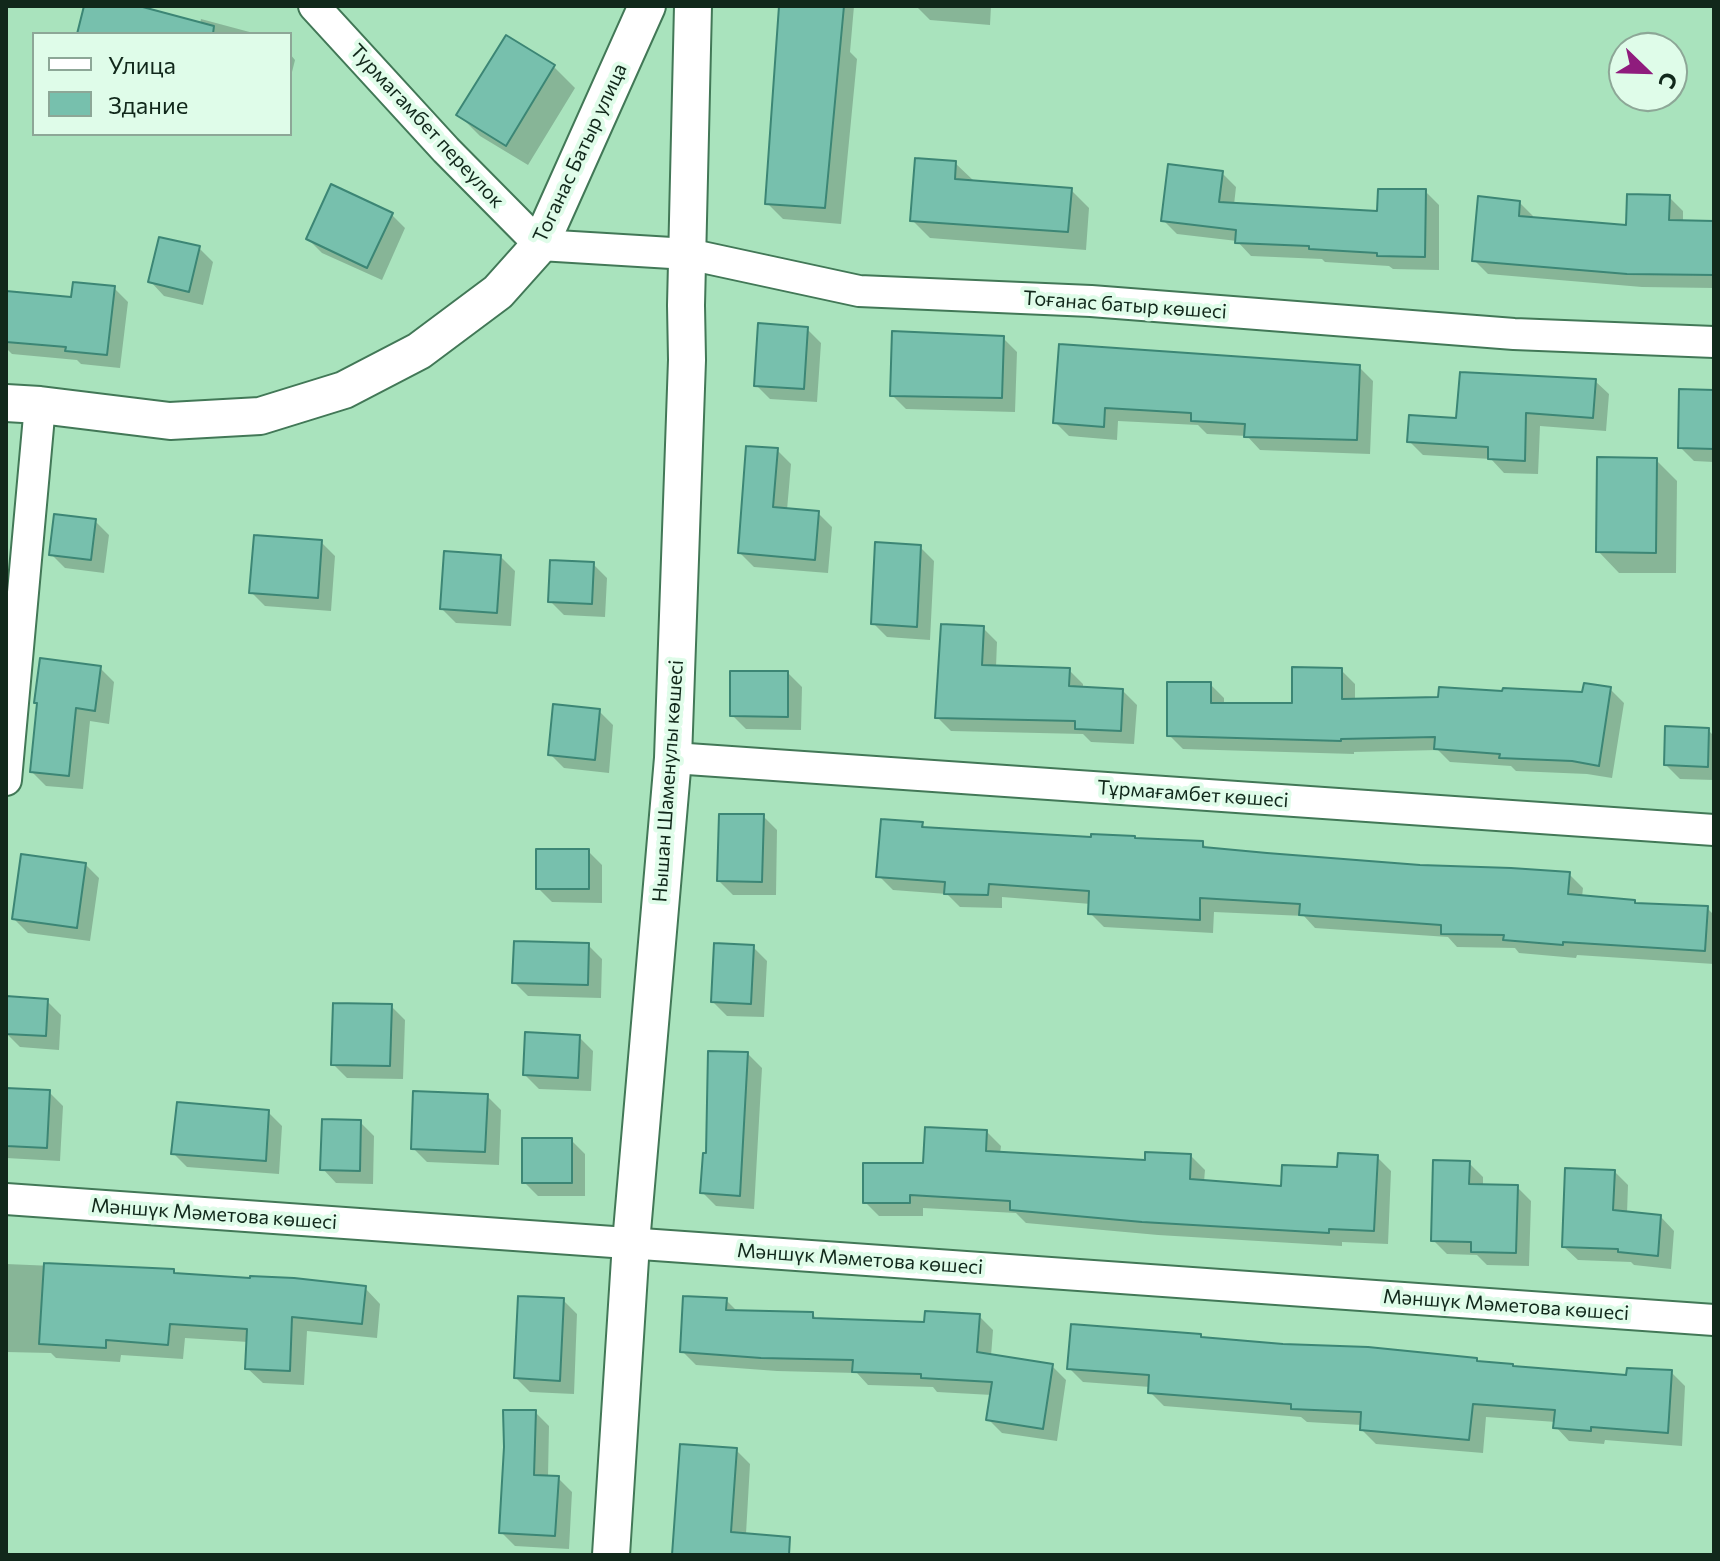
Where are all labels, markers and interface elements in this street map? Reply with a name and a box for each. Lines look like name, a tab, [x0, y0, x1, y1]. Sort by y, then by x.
legend	[32, 32, 292, 136]
north arrow	[1608, 32, 1688, 112]
street label: Турмагамбет переулок	[345, 39, 509, 213]
text: Улица	[108, 50, 176, 79]
street label: Тоганас Батыр улица	[528, 60, 632, 246]
text: С	[1653, 69, 1684, 93]
text: Здание	[108, 90, 188, 119]
street label: Тоғанас батыр көшесі	[1022, 286, 1228, 324]
street label: Нышан Шаменулы көшесі	[648, 659, 688, 903]
street label: Тұрмағамбет көшесі	[1096, 775, 1290, 813]
street label: Мәншүк Мәметова көшесі	[90, 1193, 338, 1235]
street label: Мәншүк Мәметова көшесі	[736, 1238, 984, 1280]
street label: Мәншүк Мәметова көшесі	[1382, 1284, 1630, 1326]

